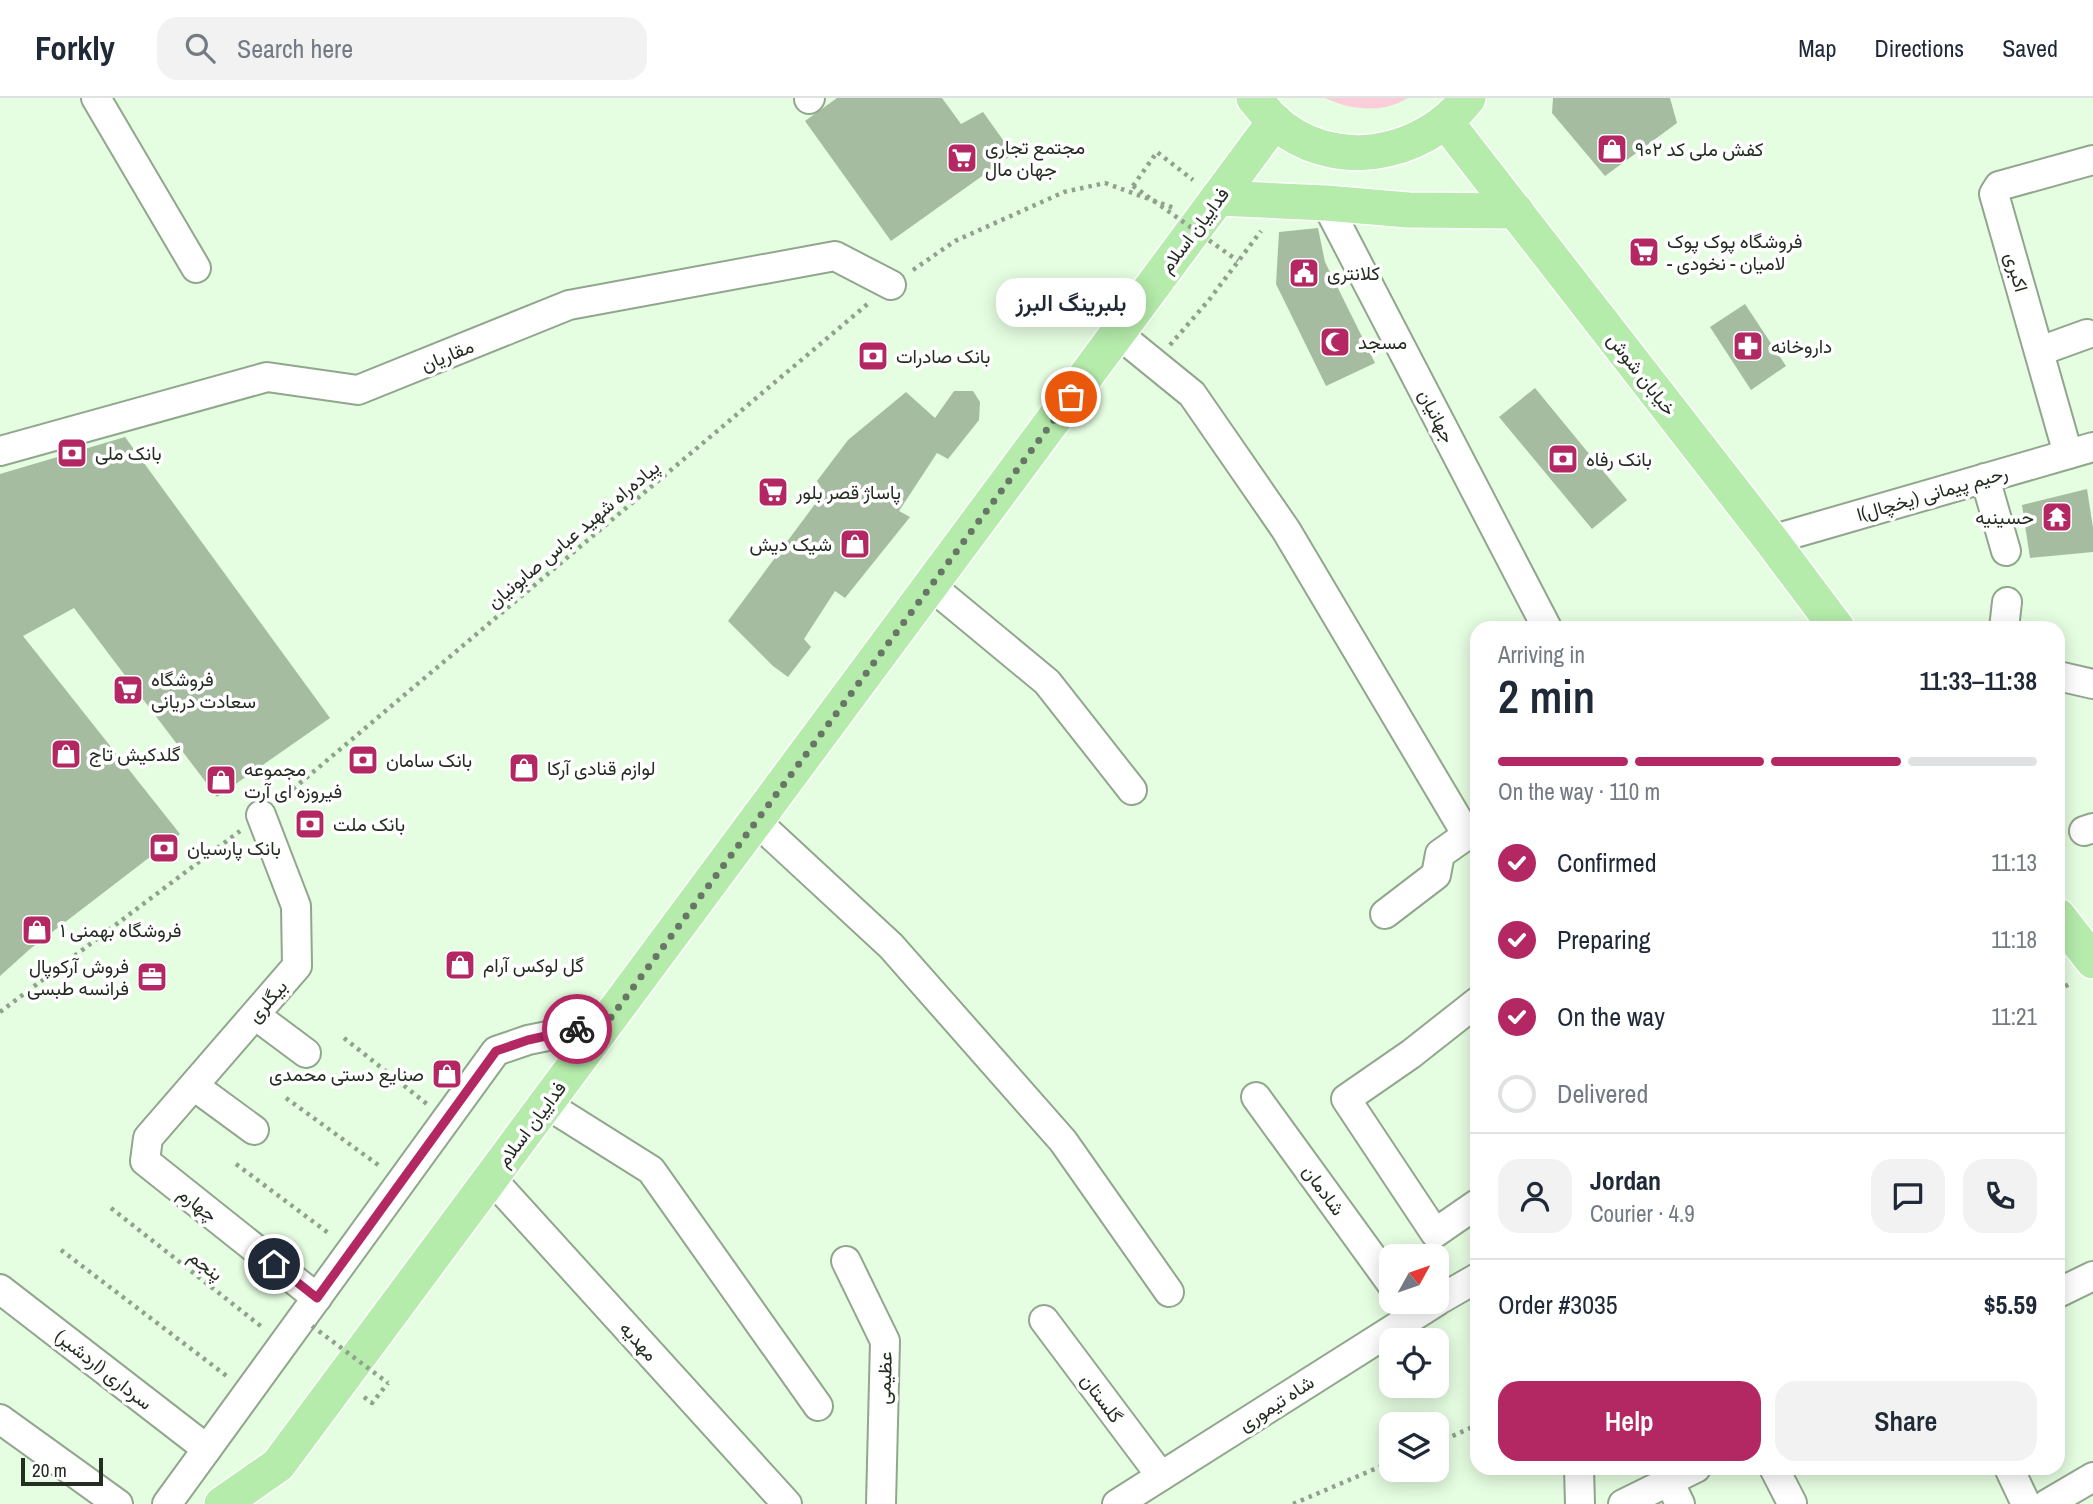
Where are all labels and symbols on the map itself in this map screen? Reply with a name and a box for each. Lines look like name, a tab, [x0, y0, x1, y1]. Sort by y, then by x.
shop icon: کفش ملی کد ۹۰۲	[1595, 132, 1629, 166]
place label: مجتمع تجاری جهان مال	[985, 134, 1085, 182]
place label: کفش ملی کد ۹۰۲	[1635, 136, 1764, 162]
supermarket icon: مجتمع تجاری جهان مال	[945, 141, 979, 175]
street label: فداییان اسلام	[1153, 182, 1235, 278]
place label: فروشگاه پوک پوک - لاميان - نخودی	[1667, 228, 1802, 276]
supermarket icon: فروشگاه پوک پوک - لاميان - نخودی	[1627, 235, 1661, 269]
street label: اکبری	[1999, 249, 2035, 295]
public building icon: کلانتری	[1287, 256, 1321, 290]
place label: کلانتری	[1327, 260, 1380, 286]
callout: بلبرینگ البرز	[996, 278, 1146, 327]
mosque icon: مسجد	[1318, 325, 1352, 359]
street label: خیابان شوش	[1602, 327, 1682, 421]
place label: مسجد	[1358, 329, 1407, 355]
pharmacy icon: داروخانه	[1731, 329, 1765, 363]
street label: مقاریان	[417, 333, 477, 377]
place label: داروخانه	[1771, 333, 1832, 359]
bank icon: بانک صادرات	[856, 339, 890, 373]
place label: بانک صادرات	[896, 343, 990, 369]
pin	[1041, 367, 1101, 427]
street label: جهانیان	[1412, 385, 1462, 447]
bank icon: بانک ملی	[55, 436, 89, 470]
place label: بانک ملی	[95, 440, 162, 466]
bank icon: بانک رفاه	[1546, 442, 1580, 476]
place label: بانک رفاه	[1586, 446, 1652, 472]
street label: پیاده‌راه شهید عباس صابونیان	[481, 454, 666, 615]
street label: رحیم پیمانی (یخچال)ا	[1853, 459, 2011, 528]
supermarket icon: پاساژ قصر بلور	[756, 475, 790, 509]
place label: پاساژ قصر بلور	[795, 479, 901, 506]
temple icon: حسینیه	[2040, 500, 2074, 534]
place label: حسینیه	[1975, 504, 2034, 530]
shop icon: شیک دیش	[838, 527, 872, 561]
place label: شیک دیش	[749, 531, 832, 557]
place label: فروشگاه سعادت دریانی	[151, 666, 256, 714]
supermarket icon: فروشگاه سعادت دریانی	[111, 673, 145, 707]
shop icon: گلدکیش تاج	[49, 737, 83, 771]
place label: گلدکیش تاج	[89, 741, 181, 767]
bank icon: بانک سامان	[346, 743, 380, 777]
place label: بانک سامان	[386, 747, 472, 773]
shop icon: لوازم قنادی آرکا	[507, 751, 541, 785]
place label: لوازم قنادی آرکا	[547, 755, 655, 781]
place label: مجموعه فیروزه ای آرت	[244, 756, 342, 804]
shop icon: مجموعه فیروزه ای آرت	[204, 763, 238, 797]
bank icon: بانک ملت	[293, 807, 327, 841]
place label: بانک ملت	[333, 811, 405, 837]
bank icon: بانک پارسیان	[147, 831, 181, 865]
place label: بانک پارسیان	[187, 835, 281, 862]
shop icon: فروشگاه بهمنی ۱	[20, 913, 54, 947]
place label: فروشگاه بهمنی ۱	[60, 917, 182, 943]
shop icon: گل لوکس آرام	[443, 948, 477, 982]
place label: گل لوکس آرام	[483, 952, 584, 978]
place label: فروش آرکوپال فرانسه طبسی	[27, 953, 129, 1001]
office icon: فروش آرکوپال فرانسه طبسی	[135, 960, 169, 994]
street label: بیگلری	[241, 974, 293, 1028]
courier	[542, 994, 612, 1064]
shop icon: صنایع دستی محمدی	[430, 1057, 464, 1091]
place label: صنایع دستی محمدی	[269, 1061, 424, 1088]
street label: فداییان اسلام	[490, 1076, 572, 1172]
street label: شادمان	[1297, 1159, 1351, 1221]
street label: چهارم	[172, 1180, 223, 1228]
pin	[244, 1234, 304, 1294]
street label: پنجم	[183, 1243, 229, 1288]
north arrow	[1379, 1244, 1449, 1314]
street label: مهدیه	[614, 1315, 664, 1367]
street label: سرداری (اردشیر)	[50, 1323, 158, 1415]
street label: عظیمی	[870, 1351, 898, 1405]
street label: گلستان	[1075, 1368, 1129, 1428]
street label: شاه تیموری	[1233, 1369, 1319, 1437]
scale bar	[21, 1455, 103, 1487]

